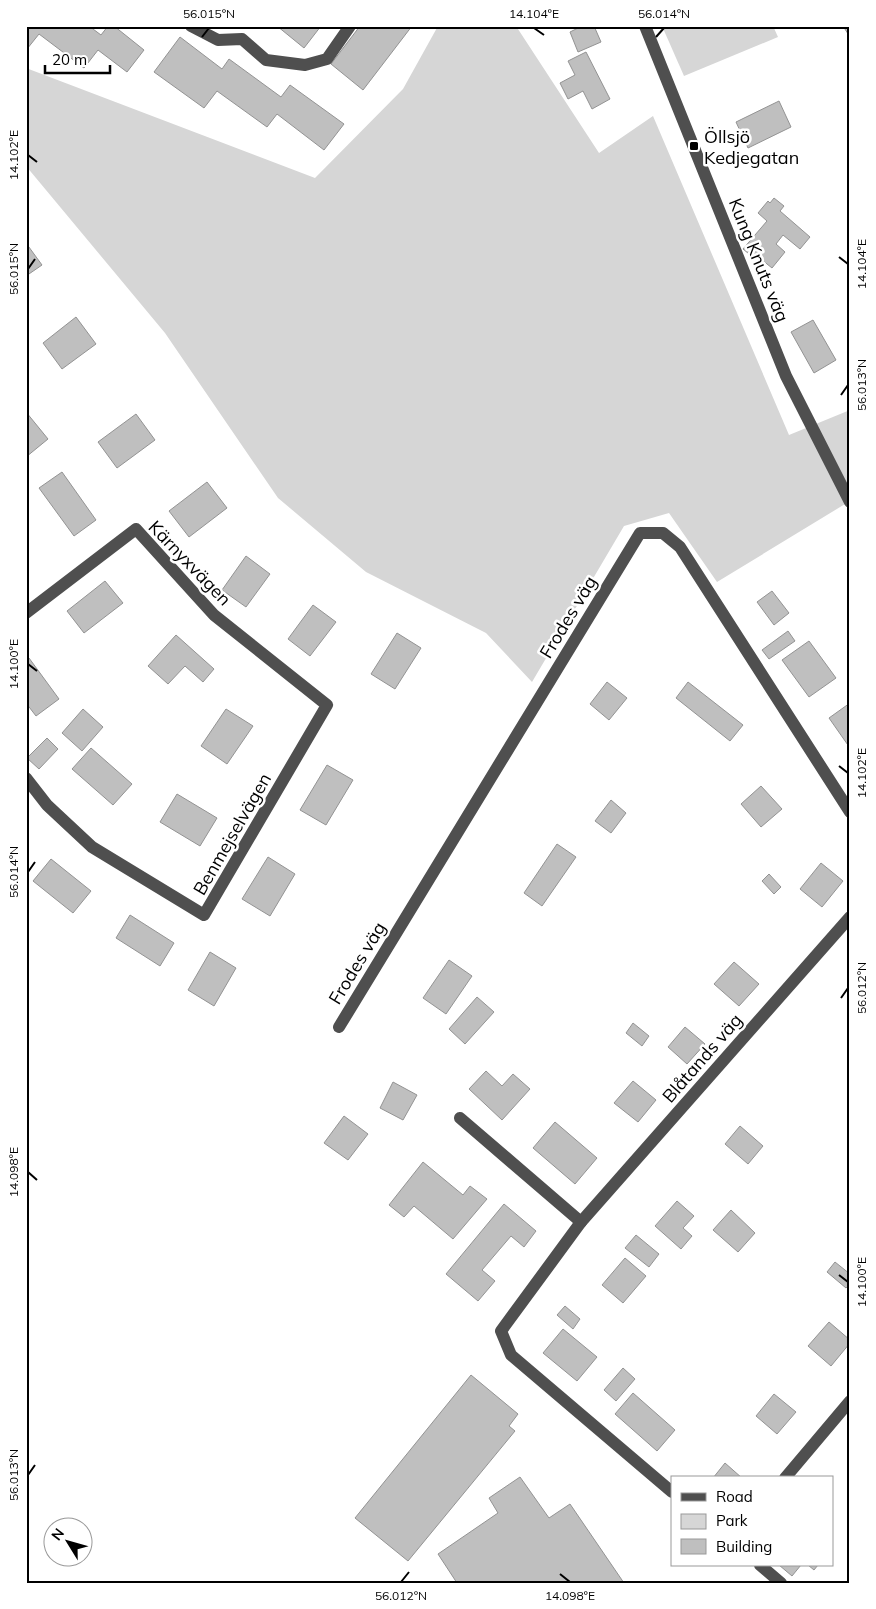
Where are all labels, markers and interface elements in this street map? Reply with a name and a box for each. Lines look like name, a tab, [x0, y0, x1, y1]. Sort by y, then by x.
text: 56.015°N	[183, 6, 235, 21]
text: 14.104°E	[509, 6, 559, 21]
text: 56.014°N	[638, 6, 690, 21]
scale bar	[45, 42, 110, 74]
text: 20 m	[52, 50, 87, 69]
place label: Öllsjö Kedjegatan	[704, 125, 799, 169]
text: 14.102°E	[6, 130, 21, 180]
marker: Öllsjö Kedjegatan	[688, 140, 700, 152]
street label: Kung Knuts väg	[724, 195, 794, 325]
text: 14.104°E	[854, 239, 869, 289]
text: 56.015°N	[6, 243, 21, 295]
text: 56.013°N	[854, 359, 869, 411]
street label: Kärnyxvägen	[144, 516, 236, 610]
street label: Frodes väg	[534, 572, 602, 662]
text: 14.100°E	[6, 639, 21, 689]
text: 14.102°E	[854, 748, 869, 798]
street label: Benmejselvägen	[188, 769, 276, 899]
text: 56.014°N	[6, 846, 21, 898]
street label: Frodes väg	[323, 918, 391, 1008]
text: 56.012°N	[854, 962, 869, 1014]
street label: Blåtands väg	[657, 1009, 747, 1107]
text: 14.098°E	[6, 1147, 21, 1197]
text: 14.100°E	[854, 1257, 869, 1307]
text: 56.013°N	[6, 1449, 21, 1501]
legend	[671, 1476, 834, 1566]
text: Road	[716, 1487, 753, 1506]
text: Park	[716, 1511, 748, 1530]
north arrow	[42, 1516, 92, 1566]
text: N	[47, 1525, 68, 1544]
text: Building	[716, 1537, 772, 1556]
text: 56.012°N	[375, 1588, 427, 1603]
text: 14.098°E	[545, 1588, 595, 1603]

